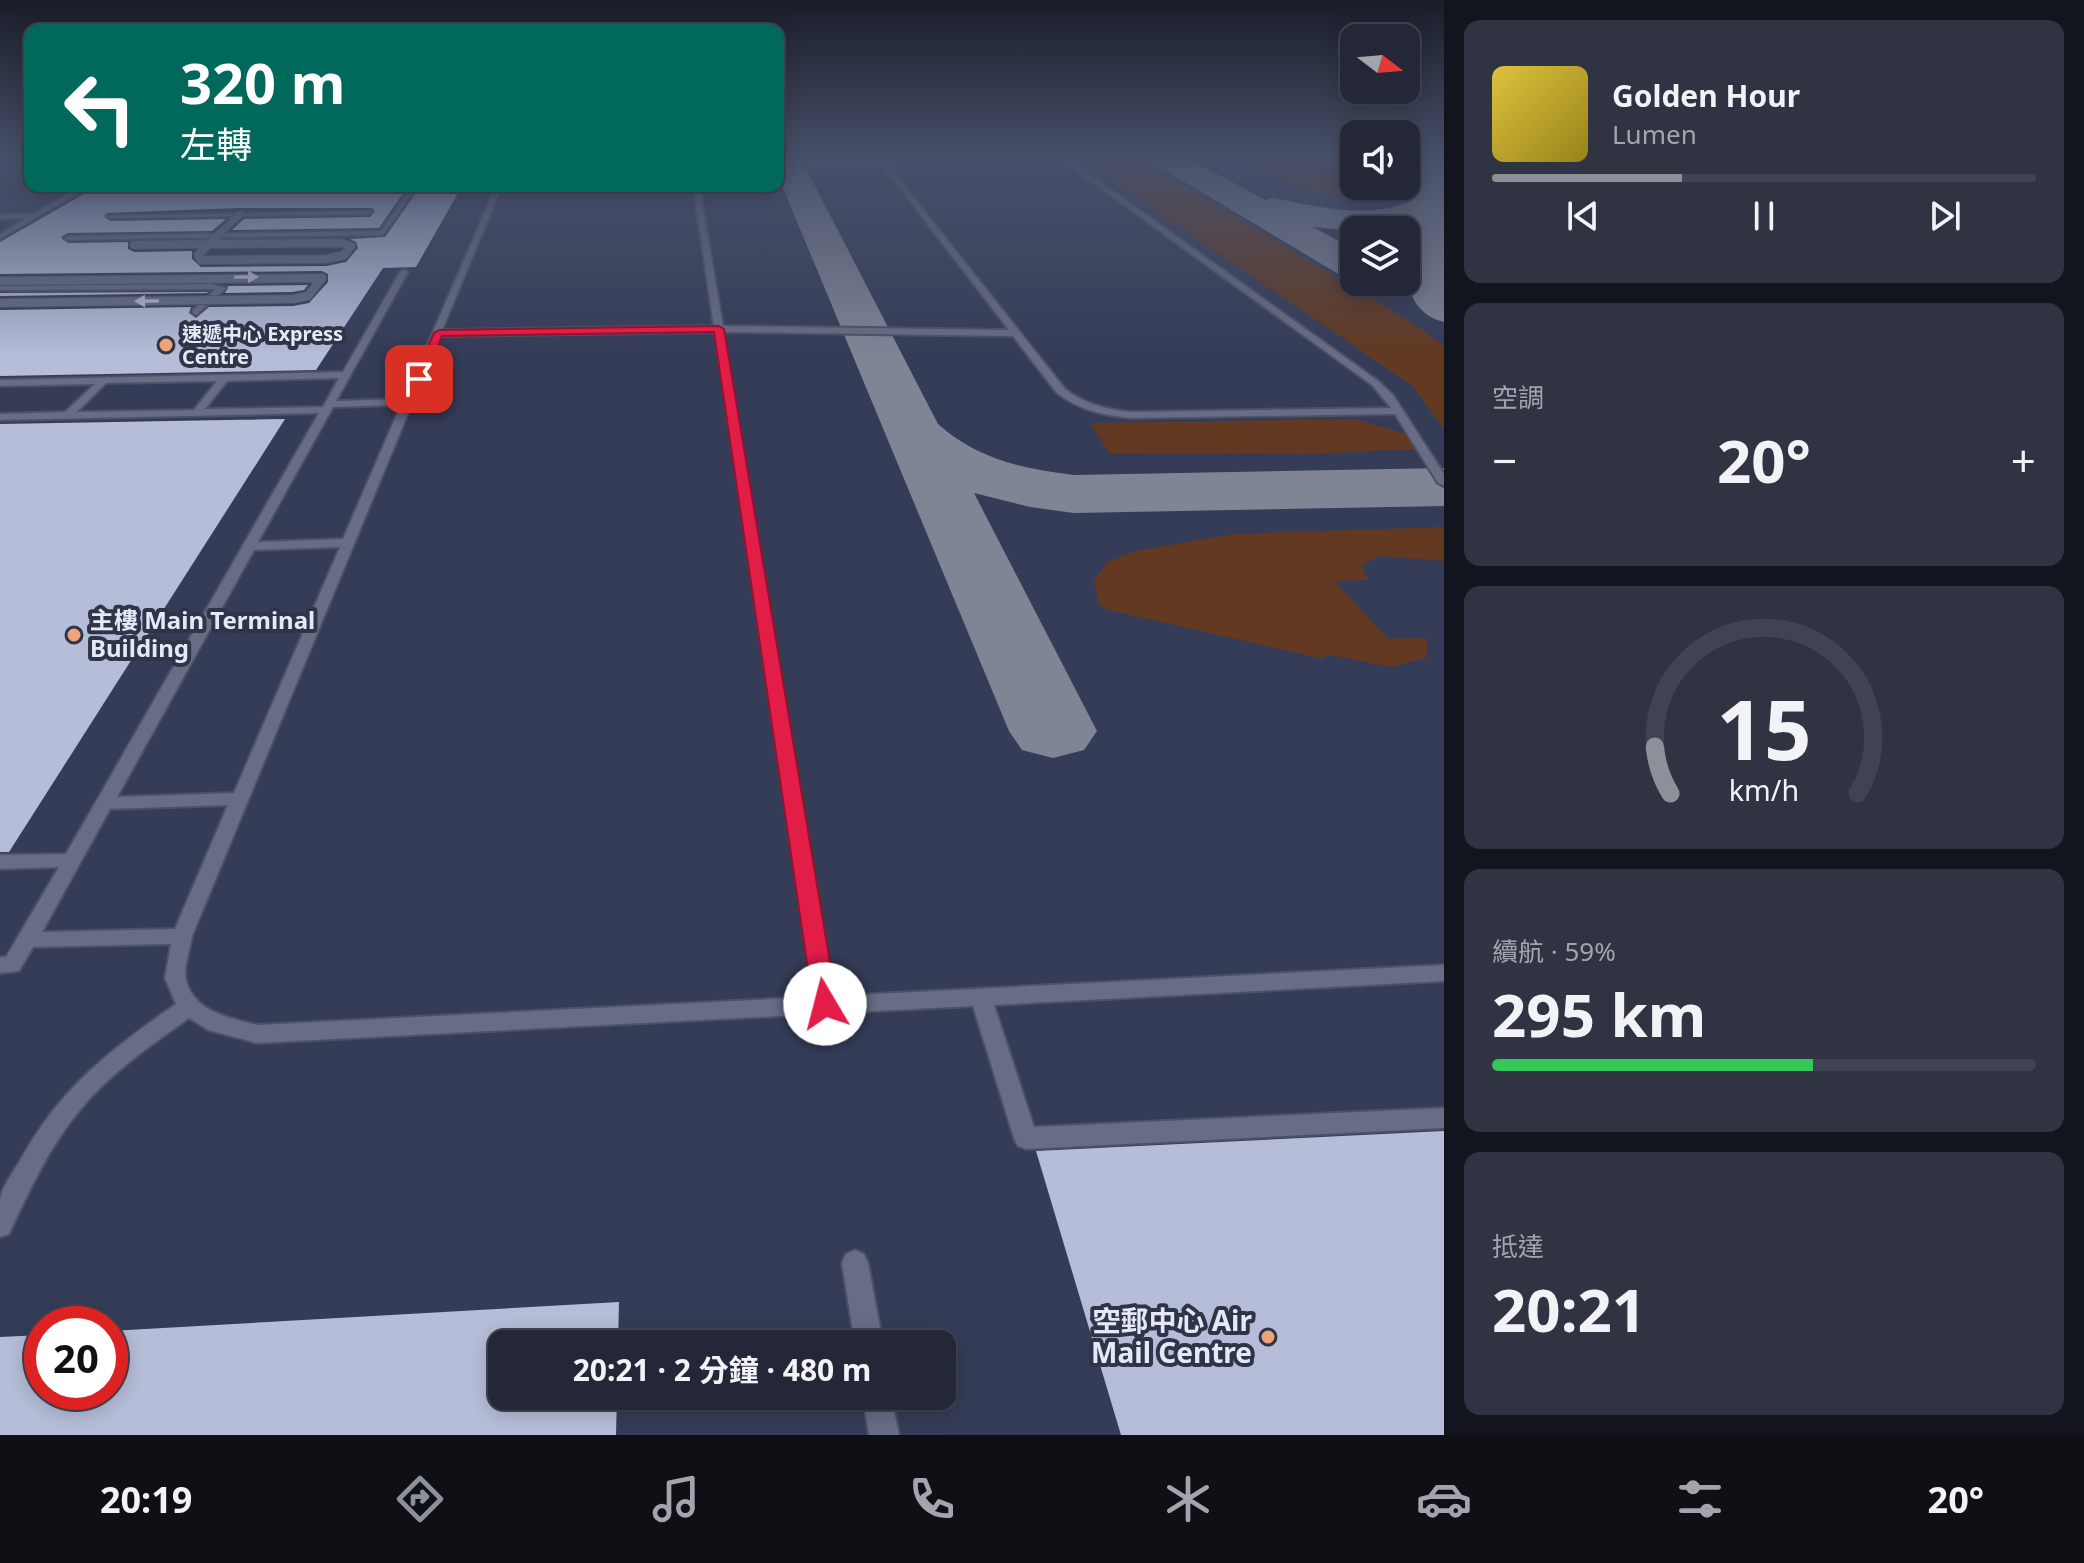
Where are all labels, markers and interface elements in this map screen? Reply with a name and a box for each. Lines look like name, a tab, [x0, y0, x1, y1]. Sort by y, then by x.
north arrow	[1340, 24, 1420, 104]
map controls	[1340, 24, 1420, 296]
text: 320 m	[180, 44, 345, 120]
icon: left	[48, 56, 152, 160]
text: Golden Hour	[1612, 75, 1800, 116]
text: Lumen	[1612, 116, 1697, 152]
text: 左轉	[180, 120, 252, 169]
button: sound	[1340, 120, 1420, 200]
icon: previous	[1561, 194, 1605, 238]
icon: pause	[1742, 194, 1786, 238]
icon: next	[1923, 194, 1967, 238]
button: layers	[1340, 216, 1420, 296]
one-way arrow	[234, 271, 259, 283]
one-way arrow	[134, 295, 159, 307]
place label: 速遞中心 Express Centre	[182, 320, 343, 370]
marker: 速遞中心 Express Centre	[157, 336, 175, 354]
pin	[385, 345, 453, 413]
icon: arrive	[397, 357, 441, 401]
text: 空調	[1492, 379, 1544, 415]
text: 20°	[1717, 419, 1811, 501]
text: −	[1492, 430, 1517, 490]
text: +	[2011, 430, 2036, 490]
place label: 主樓 Main Terminal Building	[90, 603, 315, 664]
marker: 主樓 Main Terminal Building	[65, 626, 83, 644]
text: 15	[1716, 670, 1812, 783]
text: km/h	[1729, 770, 1799, 809]
text: 續航 · 59%	[1492, 933, 1616, 969]
position arrow	[783, 962, 867, 1046]
text: 295 km	[1492, 973, 1706, 1055]
text: 抵達	[1492, 1228, 1544, 1264]
text: 20:21	[1492, 1268, 1646, 1350]
place label: 空郵中心 Air Mail Centre	[1091, 1301, 1252, 1371]
speed limit sign: 20	[24, 1306, 128, 1410]
marker: 空郵中心 Air Mail Centre	[1259, 1328, 1277, 1346]
text: 20:21 · 2 分鐘 · 480 m	[573, 1349, 871, 1390]
icon: directions	[392, 1471, 448, 1527]
icon: music	[648, 1471, 704, 1527]
icon: phone	[904, 1471, 960, 1527]
icon: climate	[1160, 1471, 1216, 1527]
icon: car	[1416, 1471, 1472, 1527]
icon: filters	[1672, 1471, 1728, 1527]
text: 20:19	[100, 1475, 192, 1524]
text: 20°	[1928, 1475, 1984, 1524]

